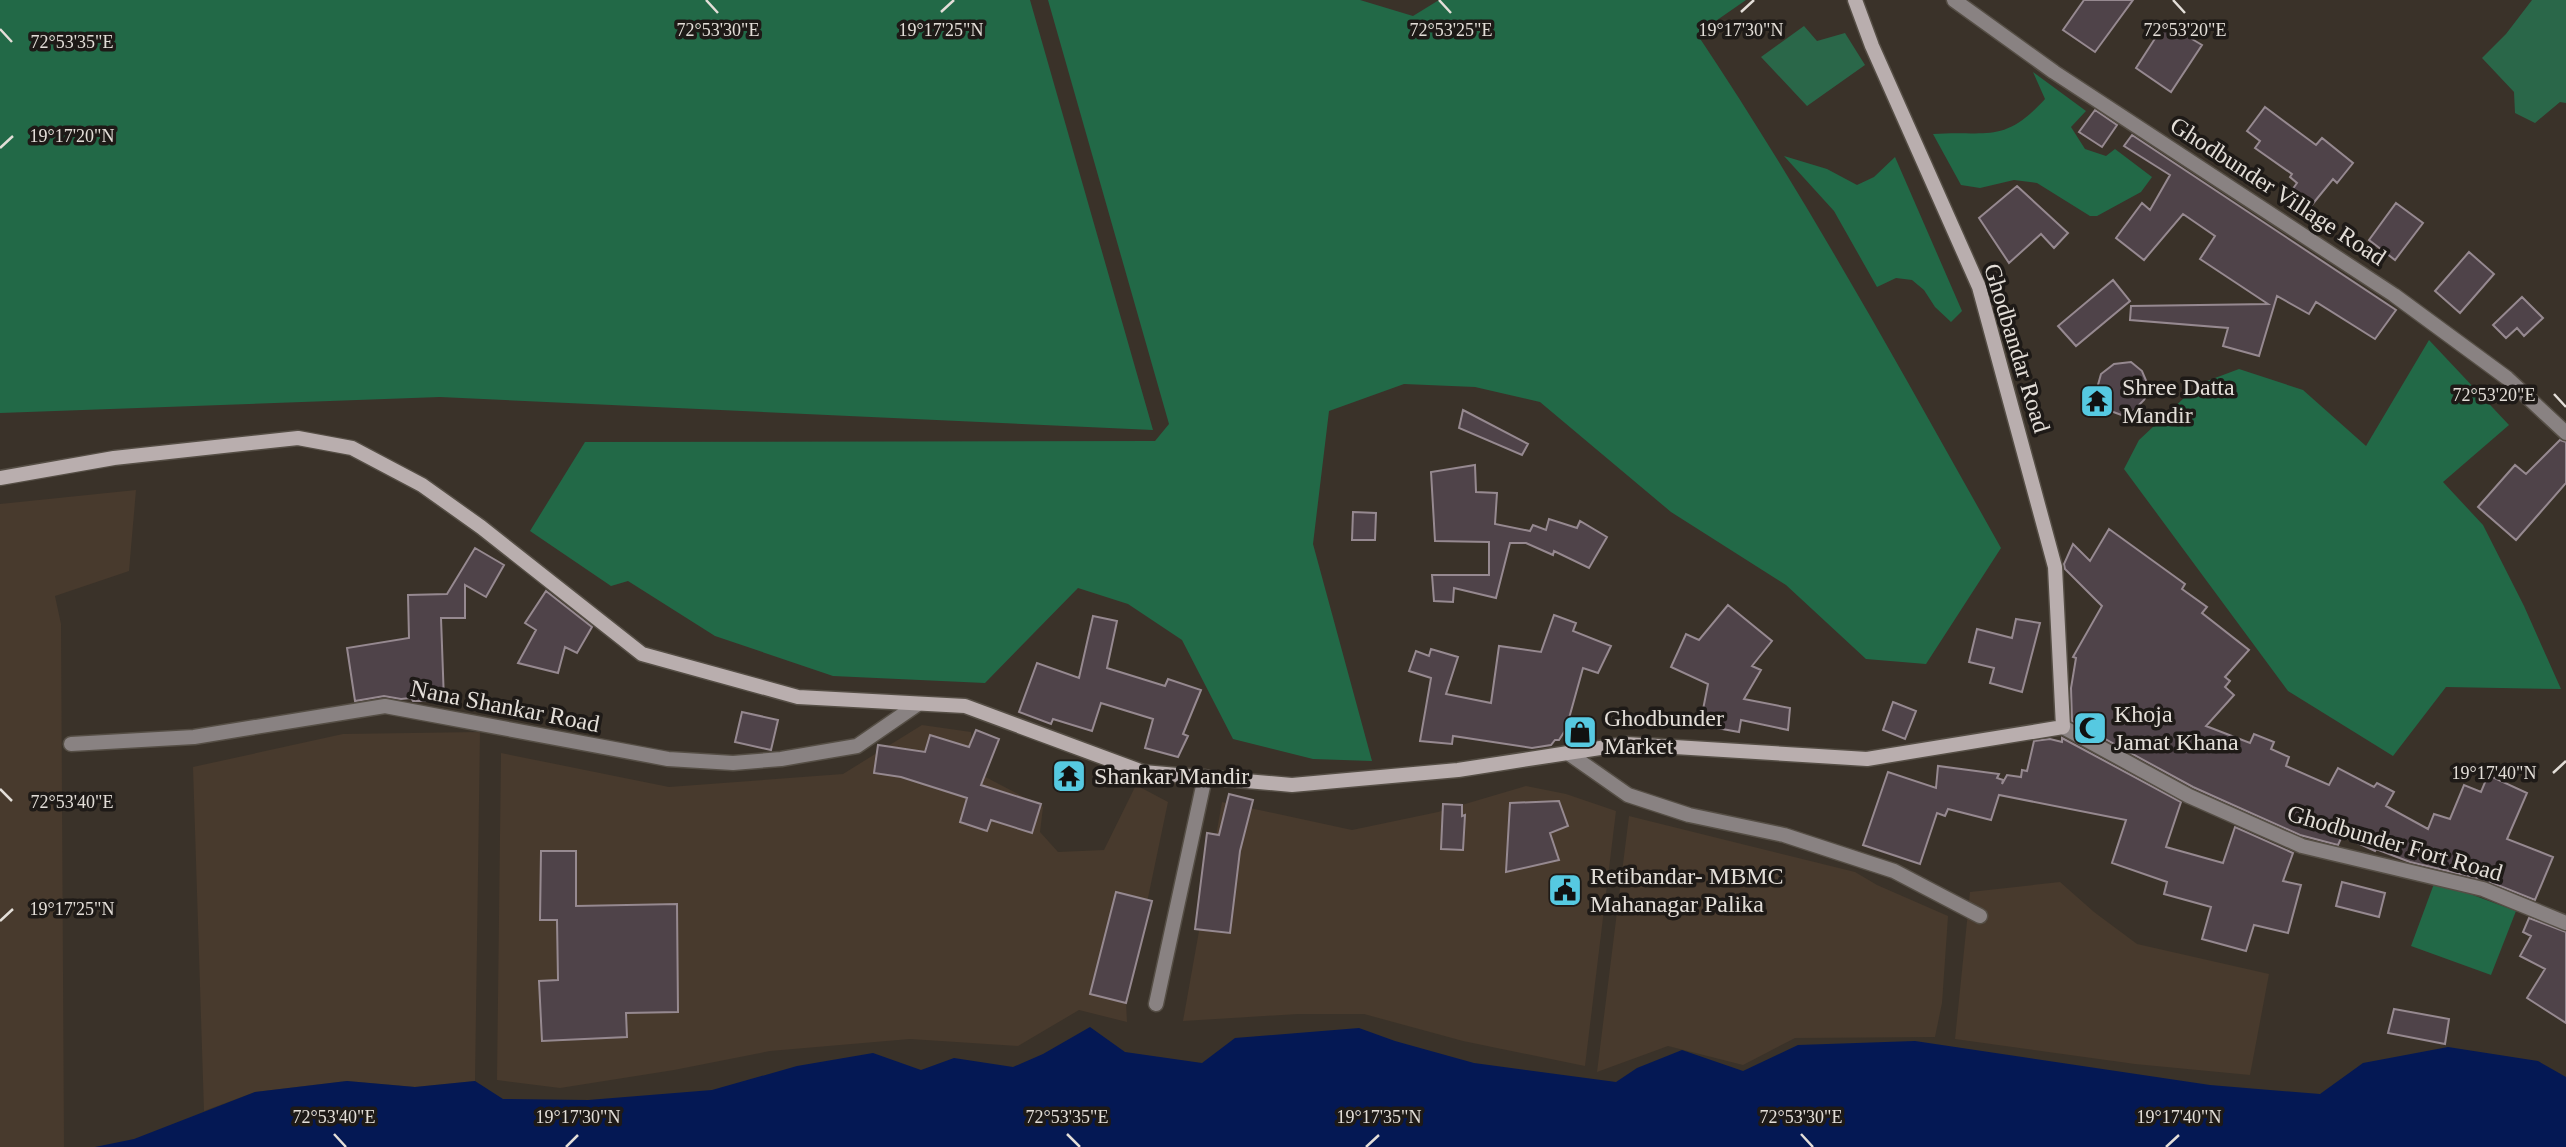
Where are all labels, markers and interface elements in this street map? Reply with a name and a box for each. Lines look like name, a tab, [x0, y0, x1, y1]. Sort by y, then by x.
text: 72°53'30"E	[677, 20, 759, 40]
text: 19°17'25"N	[899, 20, 983, 40]
text: 72°53'25"E	[1410, 20, 1492, 40]
text: 19°17'30"N	[1699, 20, 1783, 40]
text: 72°53'20"E	[2144, 20, 2226, 40]
text: 72°53'35"E	[31, 32, 113, 52]
street label: Ghodbunder Village Road	[2165, 112, 2391, 270]
text: 19°17'20"N	[30, 126, 114, 146]
street label: Ghodbandar Road	[1979, 260, 2055, 436]
place label: Shree Datta Mandir	[2122, 374, 2235, 428]
temple icon: Shree Datta Mandir	[2078, 382, 2116, 420]
text: 72°53'20"E	[2453, 385, 2535, 405]
street label: Nana Shankar Road	[408, 675, 602, 737]
place label: Khoja Jamat Khana	[2114, 701, 2239, 755]
place label: Ghodbunder Market	[1604, 705, 1724, 759]
mosque icon: Khoja Jamat Khana	[2071, 709, 2109, 747]
shop icon: Ghodbunder Market	[1561, 713, 1599, 751]
temple icon: Shankar Mandir	[1050, 757, 1088, 795]
place label: Shankar Mandir	[1094, 763, 1249, 789]
text: 19°17'40"N	[2452, 763, 2536, 783]
text: 72°53'40"E	[31, 792, 113, 812]
street label: Ghodbunder Fort Road	[2284, 800, 2506, 886]
place label: Retibandar- MBMC Mahanagar Palika	[1590, 863, 1784, 917]
public building icon: Retibandar- MBMC Mahanagar Palika	[1546, 871, 1584, 909]
text: 19°17'25"N	[30, 899, 114, 919]
text: 72°53'40"E	[293, 1107, 375, 1127]
text: 19°17'30"N	[536, 1107, 620, 1127]
text: 72°53'35"E	[1026, 1107, 1108, 1127]
text: 19°17'35"N	[1337, 1107, 1421, 1127]
text: 72°53'30"E	[1760, 1107, 1842, 1127]
text: 19°17'40"N	[2137, 1107, 2221, 1127]

